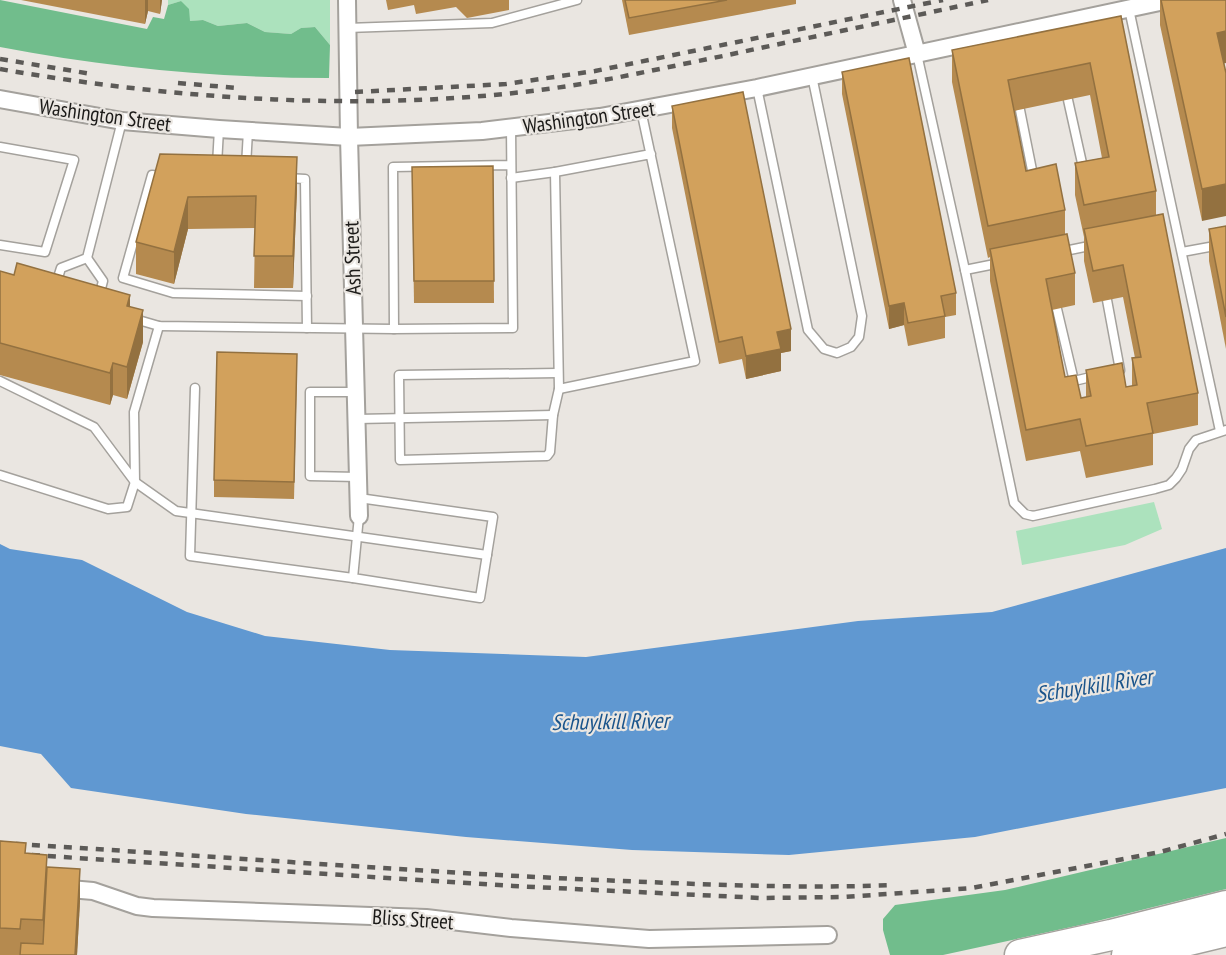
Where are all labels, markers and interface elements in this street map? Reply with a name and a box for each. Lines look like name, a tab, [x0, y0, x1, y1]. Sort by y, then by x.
street label: Washington Street	[37, 92, 173, 138]
street label: Washington Street	[521, 94, 657, 140]
street label: Ash Street	[337, 220, 367, 296]
water label: Schuylkill River	[1034, 662, 1157, 708]
water label: Schuylkill River	[551, 706, 672, 736]
street label: Bliss Street	[371, 903, 455, 935]

